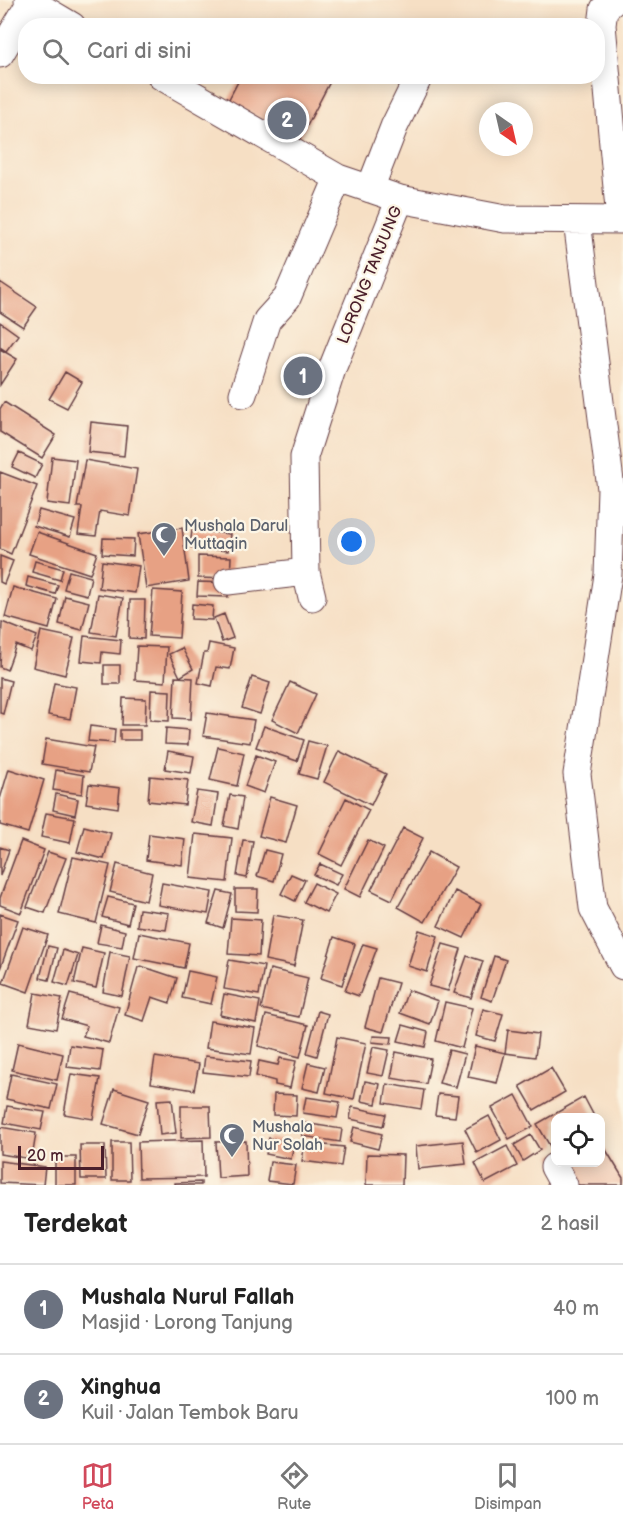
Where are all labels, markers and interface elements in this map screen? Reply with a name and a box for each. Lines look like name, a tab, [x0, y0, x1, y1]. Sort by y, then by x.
search box	[18, 18, 605, 84]
icon: search	[39, 35, 72, 68]
text: Cari di sini	[87, 38, 191, 65]
pin: 2	[268, 98, 306, 142]
north arrow	[479, 102, 533, 156]
street label: LORONG TANJUNG	[334, 203, 406, 347]
pin: 1	[284, 354, 322, 398]
place label: Mushala Darul Muttaqin	[184, 517, 288, 554]
mosque icon: Mushala Darul Muttaqin	[149, 520, 179, 558]
your location	[337, 527, 366, 556]
map controls	[551, 1113, 605, 1167]
button: locate	[551, 1113, 605, 1167]
place label: Mushala Nur Solah	[252, 1118, 323, 1155]
mosque icon: Mushala Nur Solah	[217, 1121, 247, 1159]
scale bar	[18, 1143, 104, 1170]
text: 20 m	[27, 1147, 63, 1166]
text: Terdekat	[24, 1209, 127, 1240]
text: 2 hasil	[540, 1212, 599, 1236]
text: Mushala Nurul Fallah	[81, 1284, 294, 1311]
text: 1	[39, 1297, 48, 1321]
text: 40 m	[553, 1297, 599, 1321]
text: Masjid · Lorong Tanjung	[81, 1311, 293, 1335]
text: Xinghua	[81, 1374, 161, 1401]
text: 2	[38, 1387, 49, 1411]
text: 100 m	[546, 1387, 599, 1411]
text: Kuil · Jalan Tembok Baru	[81, 1401, 299, 1425]
tab: Peta	[81, 1459, 114, 1514]
tab: Rute	[277, 1459, 311, 1514]
tab: Disimpan	[474, 1459, 542, 1514]

